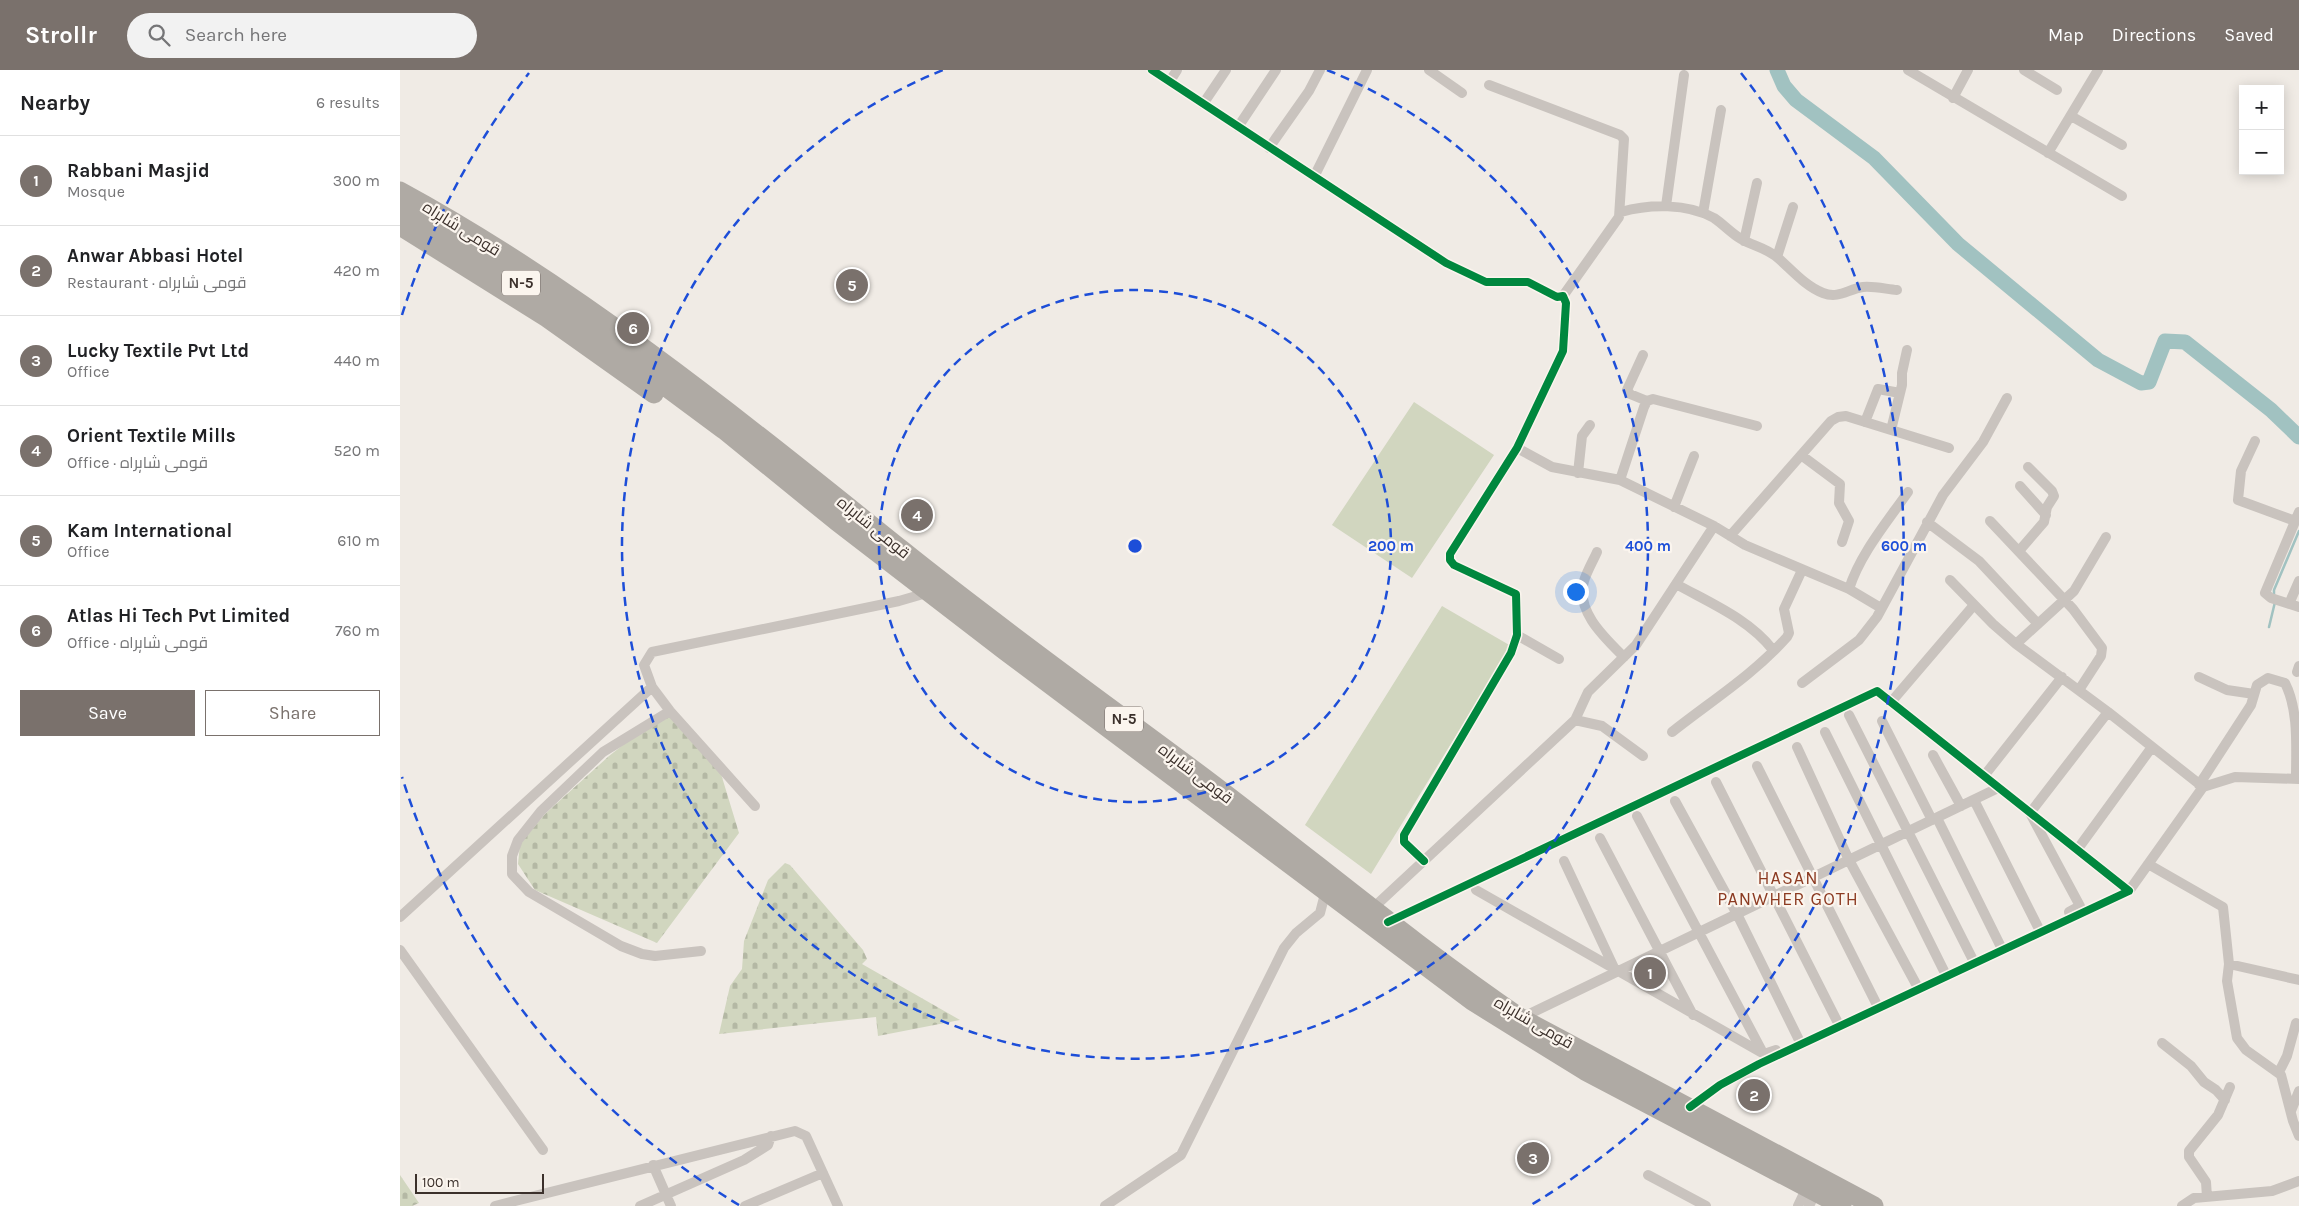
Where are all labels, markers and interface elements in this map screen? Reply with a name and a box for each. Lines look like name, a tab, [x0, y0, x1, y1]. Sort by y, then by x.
search box	[127, 13, 477, 58]
text: Strollr	[25, 21, 97, 49]
icon: search	[145, 21, 173, 49]
text: Search here	[185, 24, 287, 46]
text: Map	[2048, 24, 2084, 46]
text: Directions	[2112, 24, 2196, 46]
text: Saved	[2224, 24, 2274, 46]
map controls	[2239, 85, 2284, 175]
button: +	[2239, 85, 2284, 130]
text: Nearby	[20, 91, 90, 115]
text: 6 results	[316, 93, 380, 112]
button: −	[2239, 130, 2284, 175]
text: Rabbani Masjid	[67, 160, 210, 182]
text: 1	[33, 171, 39, 190]
text: 300 m	[333, 171, 380, 190]
text: Mosque	[67, 182, 125, 201]
street label: قومی شاہراہ	[419, 197, 504, 261]
text: Anwar Abbasi Hotel	[67, 245, 243, 267]
text: 2	[31, 261, 41, 280]
text: 420 m	[334, 261, 380, 280]
pin: 5	[836, 266, 868, 304]
road number: N-5	[502, 270, 540, 296]
text: Restaurant · قومی شاہراہ	[67, 273, 247, 292]
pin: 6	[617, 309, 649, 347]
text: Lucky Textile Pvt Ltd	[67, 340, 249, 362]
text: 3	[31, 351, 41, 370]
text: 440 m	[334, 351, 380, 370]
text: Office	[67, 362, 110, 381]
text: Orient Textile Mills	[67, 425, 236, 447]
text: 4	[31, 441, 41, 460]
text: 520 m	[333, 441, 380, 460]
text: Office · قومی شاہراہ	[67, 453, 208, 472]
street label: قومی شاہراہ	[833, 492, 914, 563]
pin: 4	[901, 496, 933, 534]
text: Kam International	[67, 520, 232, 542]
text: 5	[31, 531, 41, 550]
text: 610 m	[337, 531, 380, 550]
centre of rings	[1126, 537, 1144, 555]
text: 200 m	[1368, 537, 1414, 555]
text: 400 m	[1625, 537, 1671, 555]
text: 600 m	[1881, 537, 1927, 555]
text: Office	[67, 542, 110, 561]
your location	[1563, 579, 1589, 605]
text: Atlas Hi Tech Pvt Limited	[67, 605, 290, 627]
text: 6	[31, 621, 41, 640]
text: 760 m	[335, 621, 380, 640]
text: Office · قومی شاہراہ	[67, 633, 208, 652]
button: Save	[20, 690, 195, 736]
button: Share	[205, 690, 380, 736]
road number: N-5	[1105, 706, 1143, 732]
street label: قومی شاہراہ	[1154, 739, 1237, 808]
district label: HASAN PANWHER GOTH	[1717, 867, 1859, 910]
pin: 1	[1634, 954, 1666, 992]
street label: قومی شاہراہ	[1490, 992, 1577, 1053]
pin: 2	[1738, 1076, 1770, 1114]
pin: 3	[1517, 1139, 1549, 1177]
scale bar	[415, 1171, 544, 1194]
text: 100 m	[422, 1174, 460, 1191]

